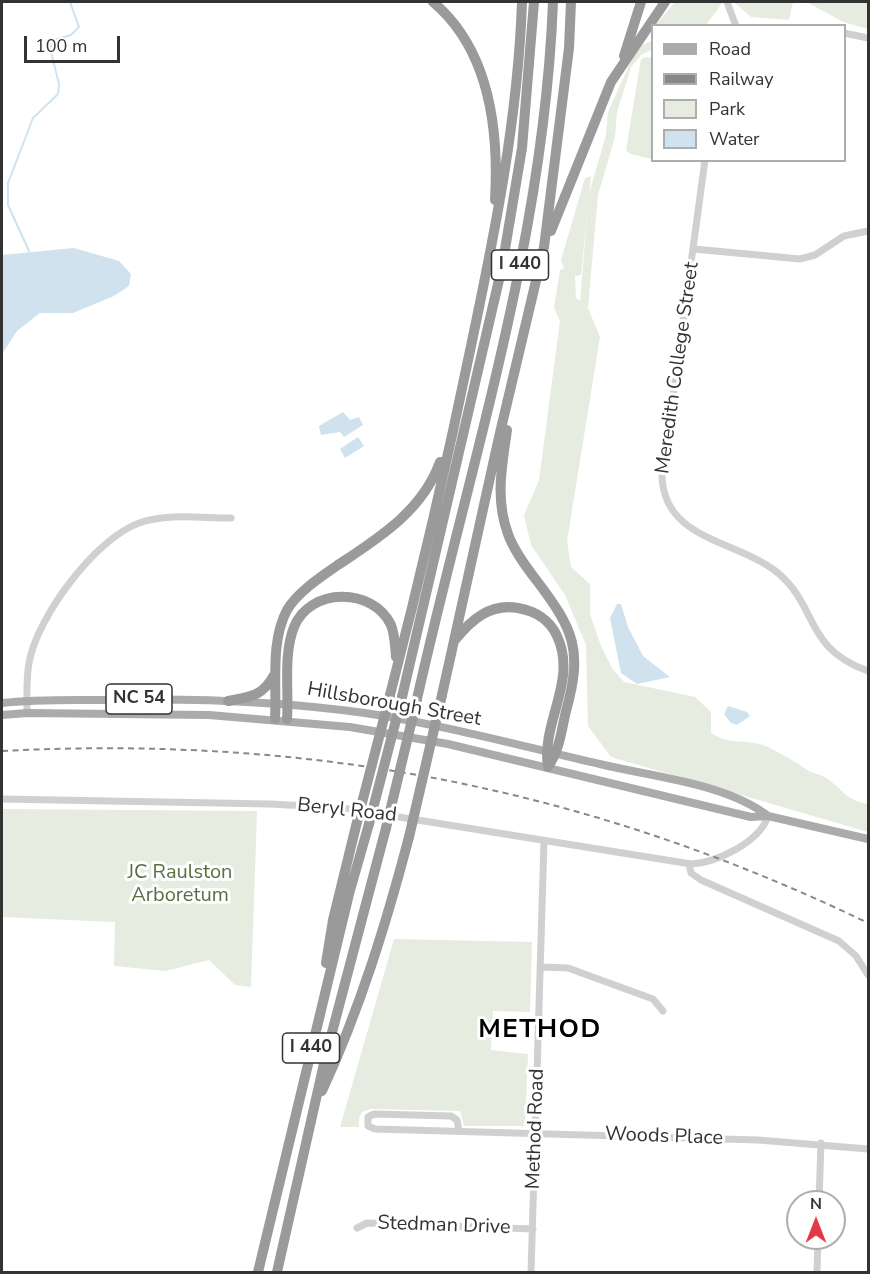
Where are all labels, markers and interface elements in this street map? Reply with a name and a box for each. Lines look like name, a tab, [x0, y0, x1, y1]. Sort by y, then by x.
scale bar	[27, 24, 123, 62]
legend	[651, 24, 846, 162]
text: 100 m	[35, 34, 87, 58]
text: Road	[709, 37, 751, 61]
text: Railway	[709, 67, 774, 91]
text: Park	[709, 97, 745, 121]
text: Water	[709, 127, 760, 151]
road number: I 440	[492, 250, 548, 280]
street label: Meredith College Street	[651, 261, 705, 475]
street label: Hillsborough Street	[305, 678, 483, 732]
road number: NC 54	[106, 684, 172, 714]
street label: Beryl Road	[296, 794, 398, 828]
park label: JC Raulston Arboretum	[128, 861, 232, 908]
district label: METHOD	[478, 1015, 602, 1047]
road number: I 440	[282, 1033, 340, 1063]
street label: Method Road	[522, 1068, 550, 1190]
street label: Woods Place	[604, 1123, 724, 1151]
north arrow	[786, 1190, 846, 1250]
text: N	[810, 1193, 822, 1215]
street label: Stedman Drive	[377, 1212, 511, 1240]

